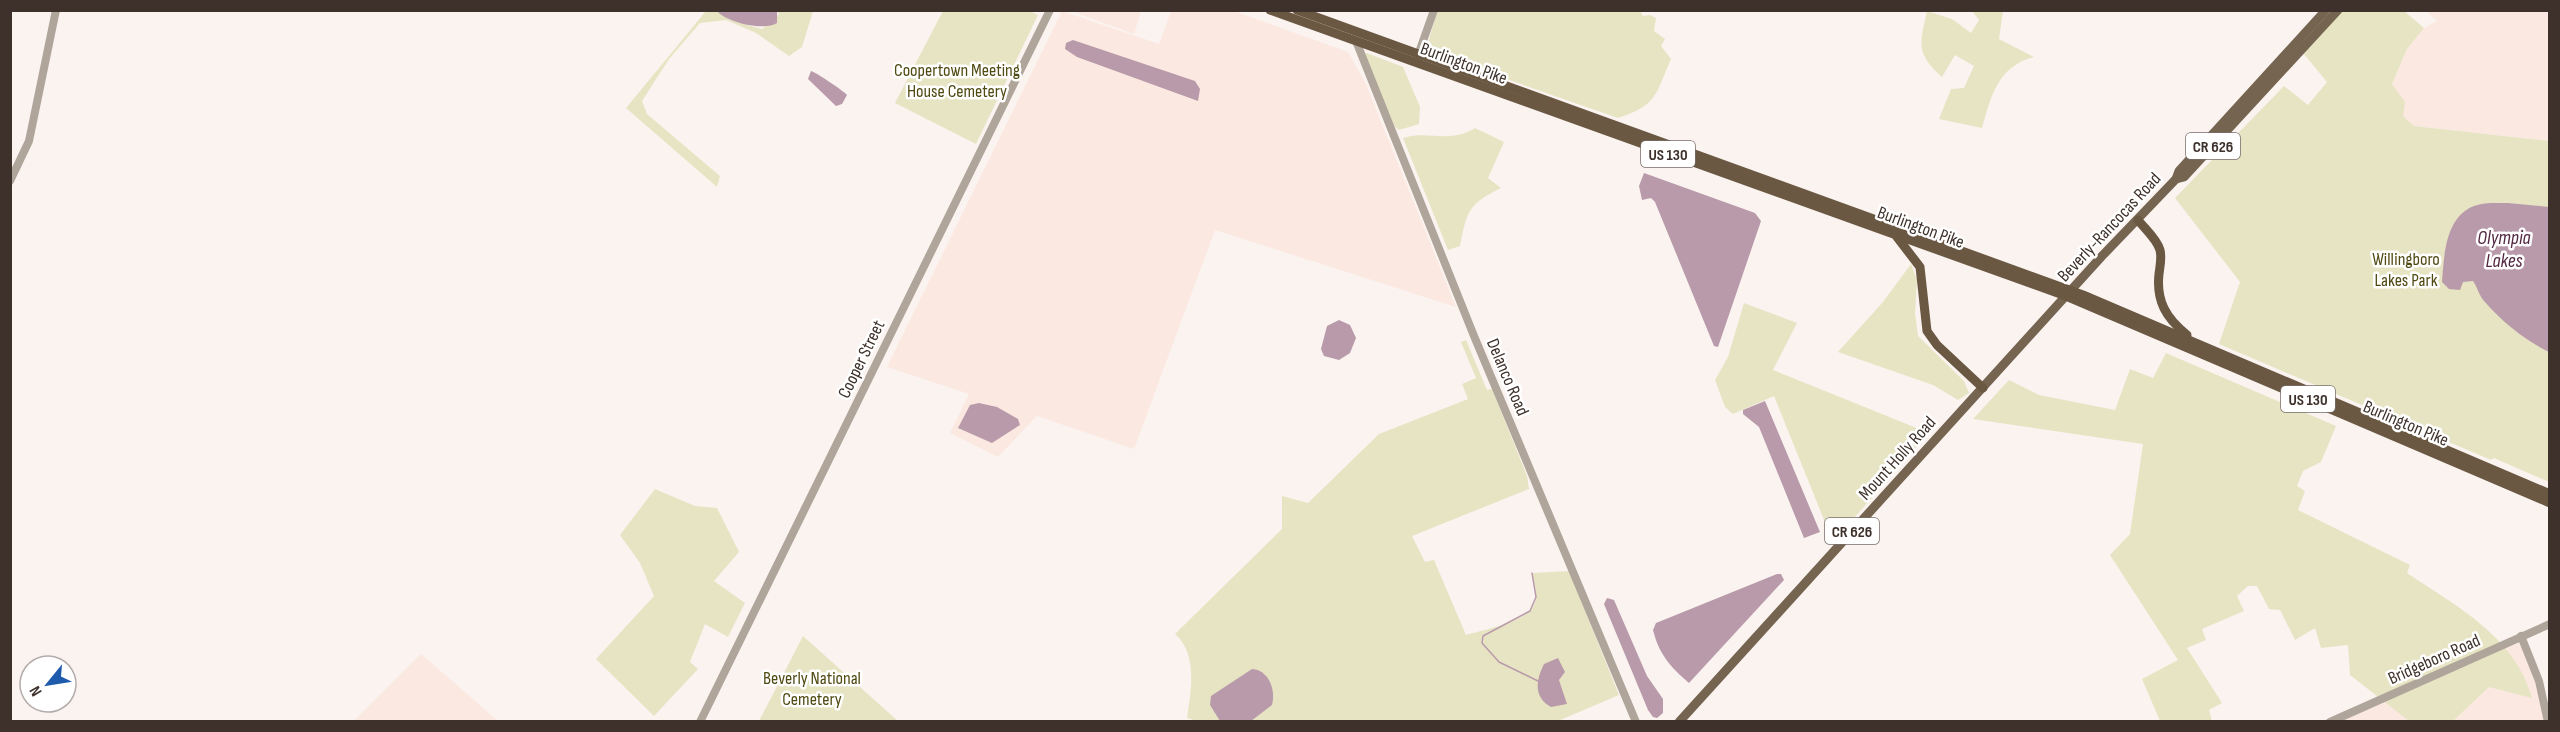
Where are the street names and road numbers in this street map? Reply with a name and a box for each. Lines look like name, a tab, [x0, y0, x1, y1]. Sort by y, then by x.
street label: Burlington Pike	[1418, 38, 1510, 89]
road number: CR 626	[2186, 133, 2240, 159]
road number: US 130	[1641, 141, 1695, 167]
street label: Beverly-Rancocas Road	[2053, 168, 2165, 286]
street label: Burlington Pike	[1875, 202, 1967, 253]
street label: Cooper Street	[834, 316, 890, 402]
street label: Delanco Road	[1482, 336, 1533, 419]
road number: US 130	[2281, 386, 2335, 412]
street label: Burlington Pike	[2360, 396, 2452, 451]
street label: Mount Holly Road	[1854, 412, 1940, 504]
road number: CR 626	[1825, 518, 1879, 544]
street label: Bridgeboro Road	[2385, 630, 2483, 689]

